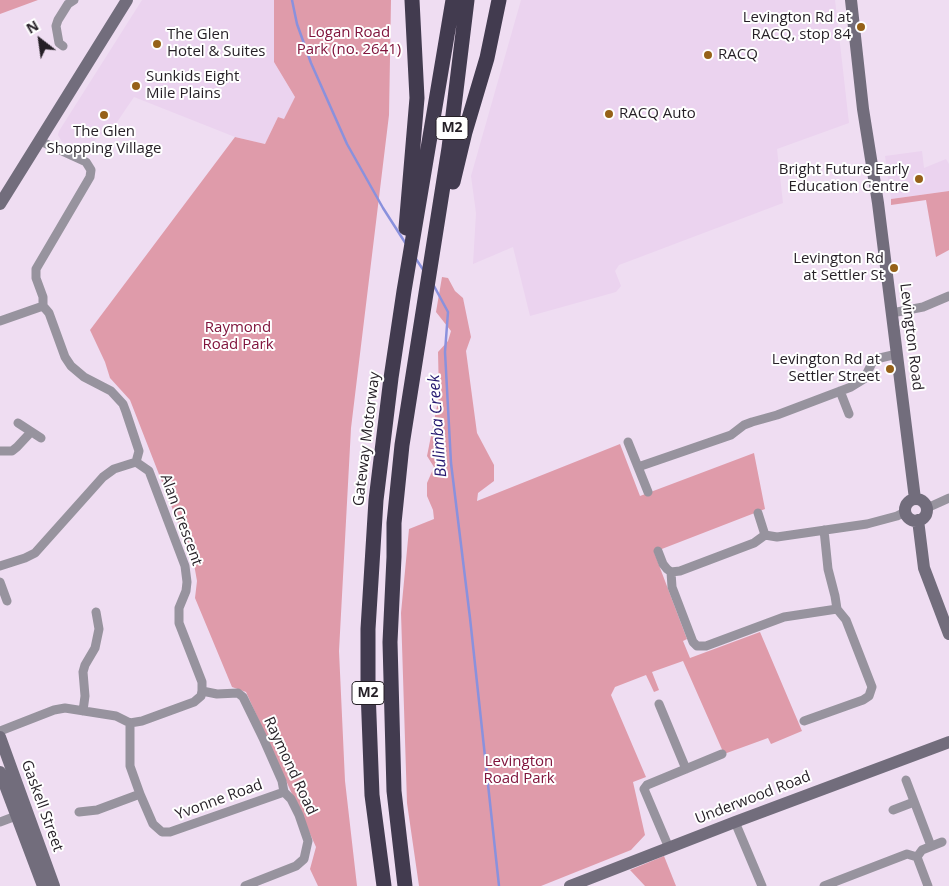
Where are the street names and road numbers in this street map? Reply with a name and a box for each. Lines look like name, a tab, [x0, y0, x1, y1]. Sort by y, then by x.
road number: M2	[436, 116, 468, 140]
street label: Levington Road	[895, 282, 927, 392]
street label: Gateway Motorway	[350, 371, 384, 507]
street label: Alan Crescent	[156, 472, 206, 568]
road number: M2	[352, 681, 384, 704]
street label: Raymond Road	[259, 714, 321, 818]
street label: Gaskell Street	[17, 758, 67, 854]
street label: Underwood Road	[693, 768, 813, 828]
street label: Yvonne Road	[173, 776, 265, 824]

